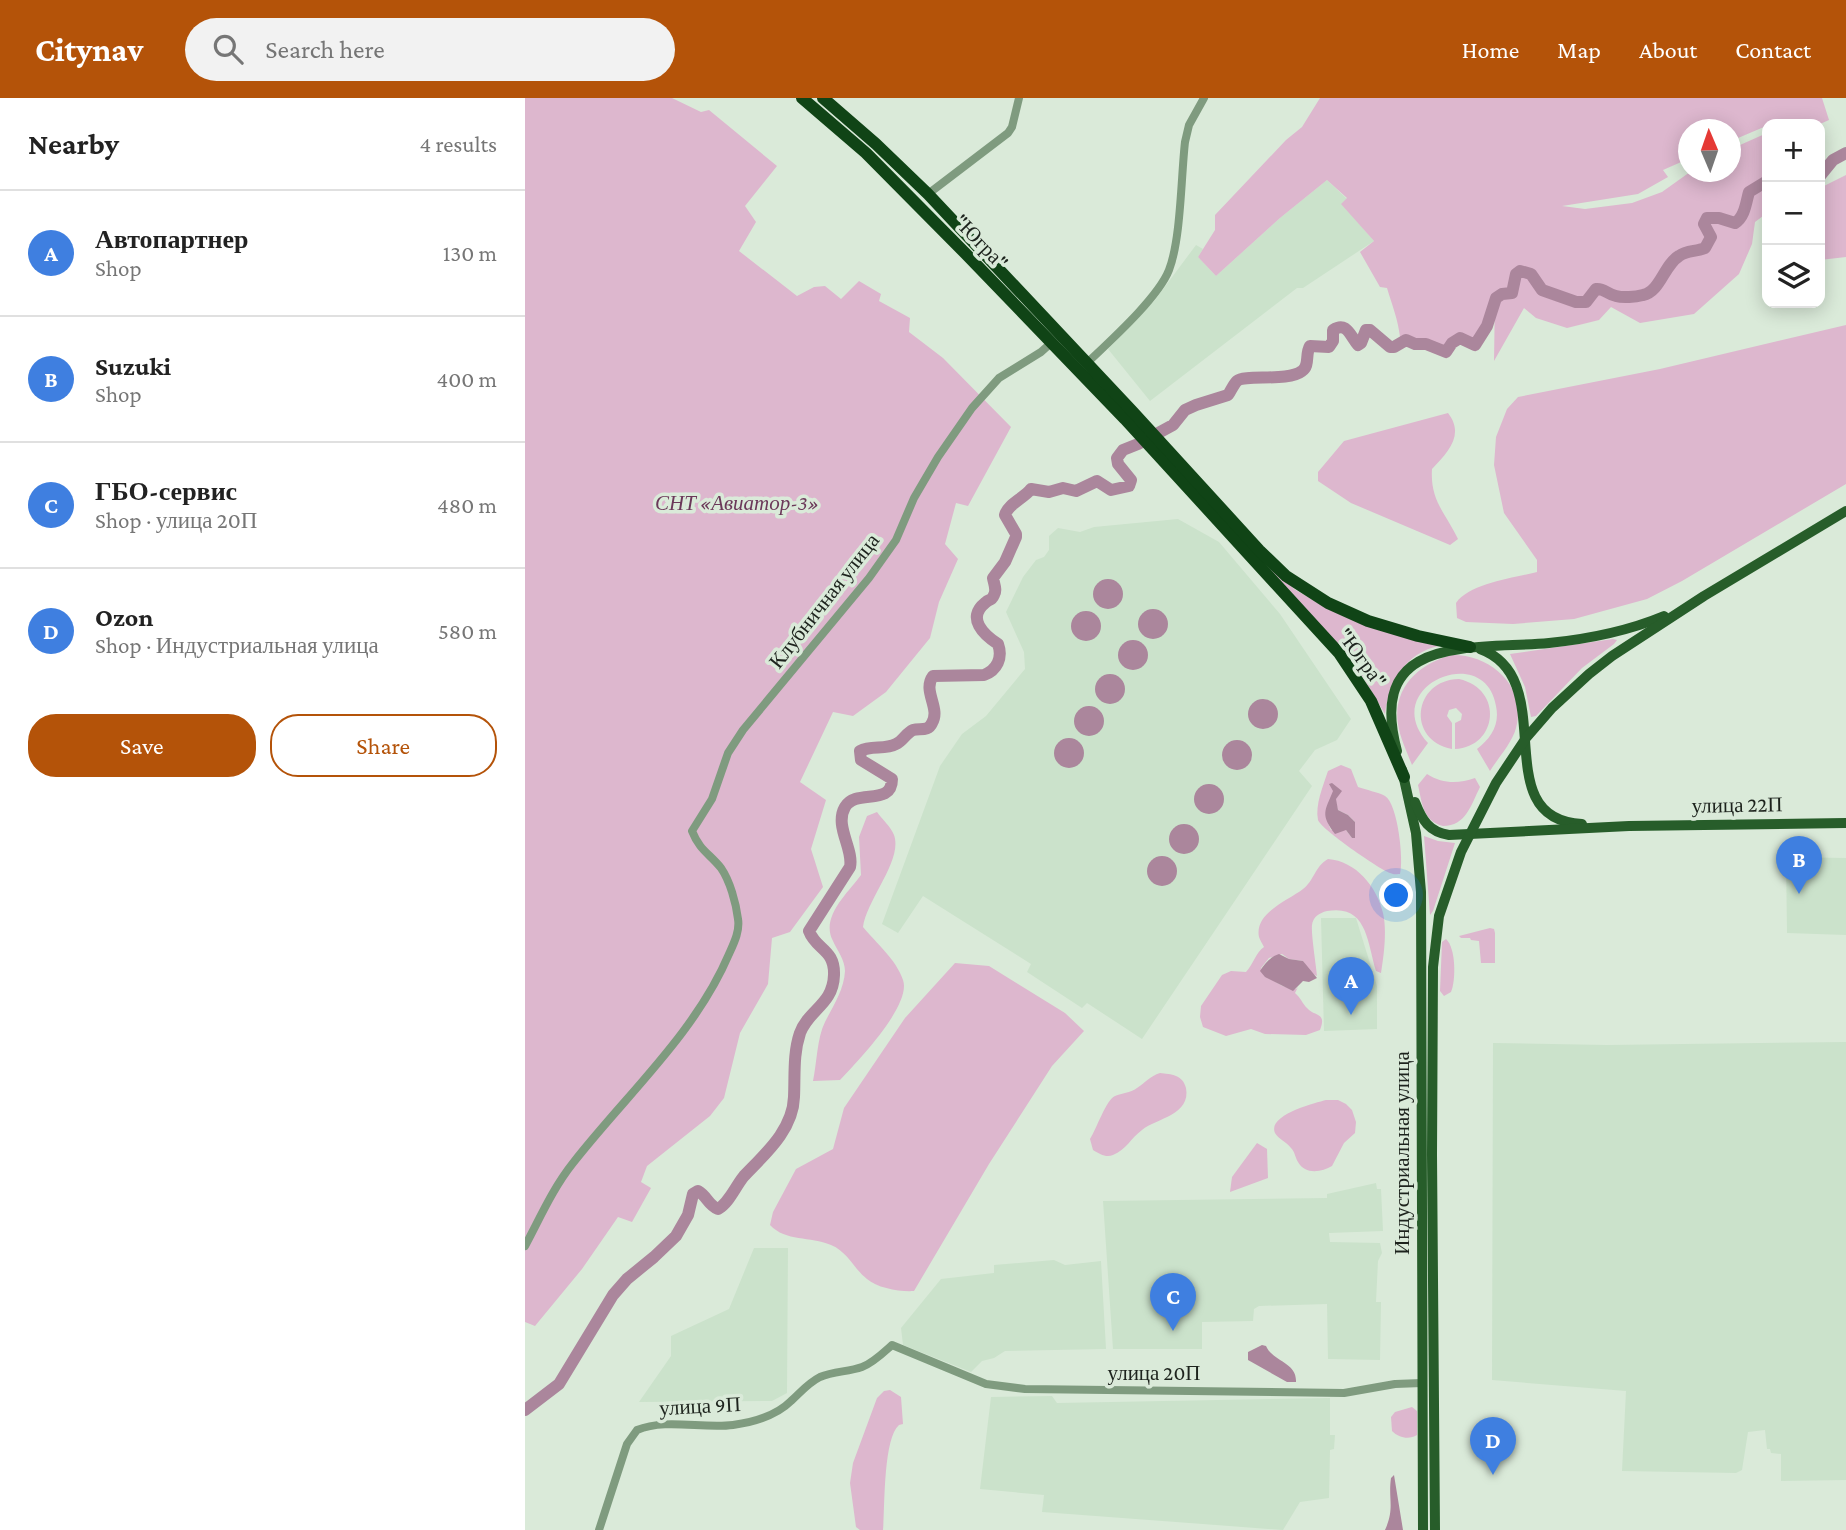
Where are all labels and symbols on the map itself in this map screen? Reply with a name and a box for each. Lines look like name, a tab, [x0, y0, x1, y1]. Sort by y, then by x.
north arrow	[1678, 119, 1741, 182]
street label: "Югра"	[949, 209, 1013, 275]
park label: СНТ «Авиатор-3»	[655, 491, 819, 515]
street label: Клубничная улица	[764, 528, 884, 673]
street label: "Югра"	[1333, 624, 1391, 692]
street label: улица 22П	[1691, 792, 1783, 818]
pin: B	[1776, 836, 1822, 894]
your location	[1379, 878, 1413, 912]
pin: A	[1328, 957, 1374, 1015]
street label: Индустриальная улица	[1390, 1050, 1414, 1255]
pin: C	[1150, 1273, 1196, 1331]
street label: улица 20П	[1108, 1361, 1200, 1385]
street label: улица 9П	[659, 1392, 741, 1420]
pin: D	[1470, 1417, 1516, 1475]

